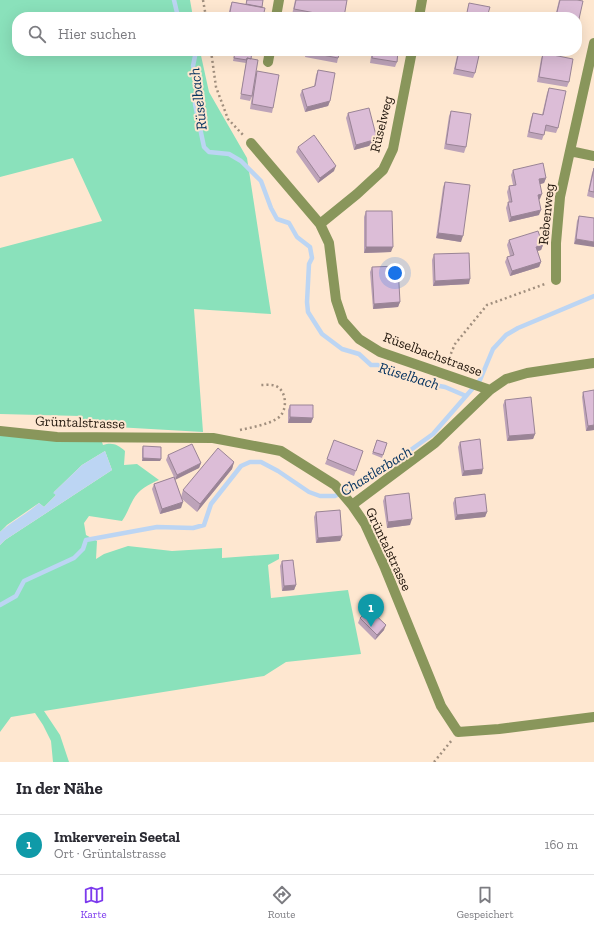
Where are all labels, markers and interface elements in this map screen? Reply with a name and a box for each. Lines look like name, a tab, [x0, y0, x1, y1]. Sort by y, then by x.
search box	[12, 12, 582, 56]
icon: search	[26, 23, 48, 45]
text: Hier suchen	[58, 25, 136, 43]
water label: Rüselbach	[185, 66, 211, 131]
street label: Rüselweg	[366, 94, 397, 154]
street label: Rebenweg	[535, 182, 558, 246]
your location	[385, 263, 405, 283]
street label: Rüselbachstrasse	[381, 328, 485, 380]
water label: Rüselbach	[376, 358, 442, 394]
street label: Grüntalstrasse	[35, 412, 126, 433]
water label: Chastlerbach	[337, 442, 415, 500]
street label: Grüntalstrasse	[362, 505, 415, 594]
pin: 1	[358, 594, 384, 627]
text: In der Nähe	[16, 778, 103, 798]
text: Imkerverein Seetal	[54, 828, 180, 846]
text: 1	[26, 837, 32, 852]
text: 160 m	[544, 837, 578, 852]
text: Ort · Grüntalstrasse	[54, 846, 166, 861]
tab: Karte	[81, 884, 107, 921]
tab: Route	[268, 884, 295, 921]
tab: Gespeichert	[456, 884, 514, 921]

